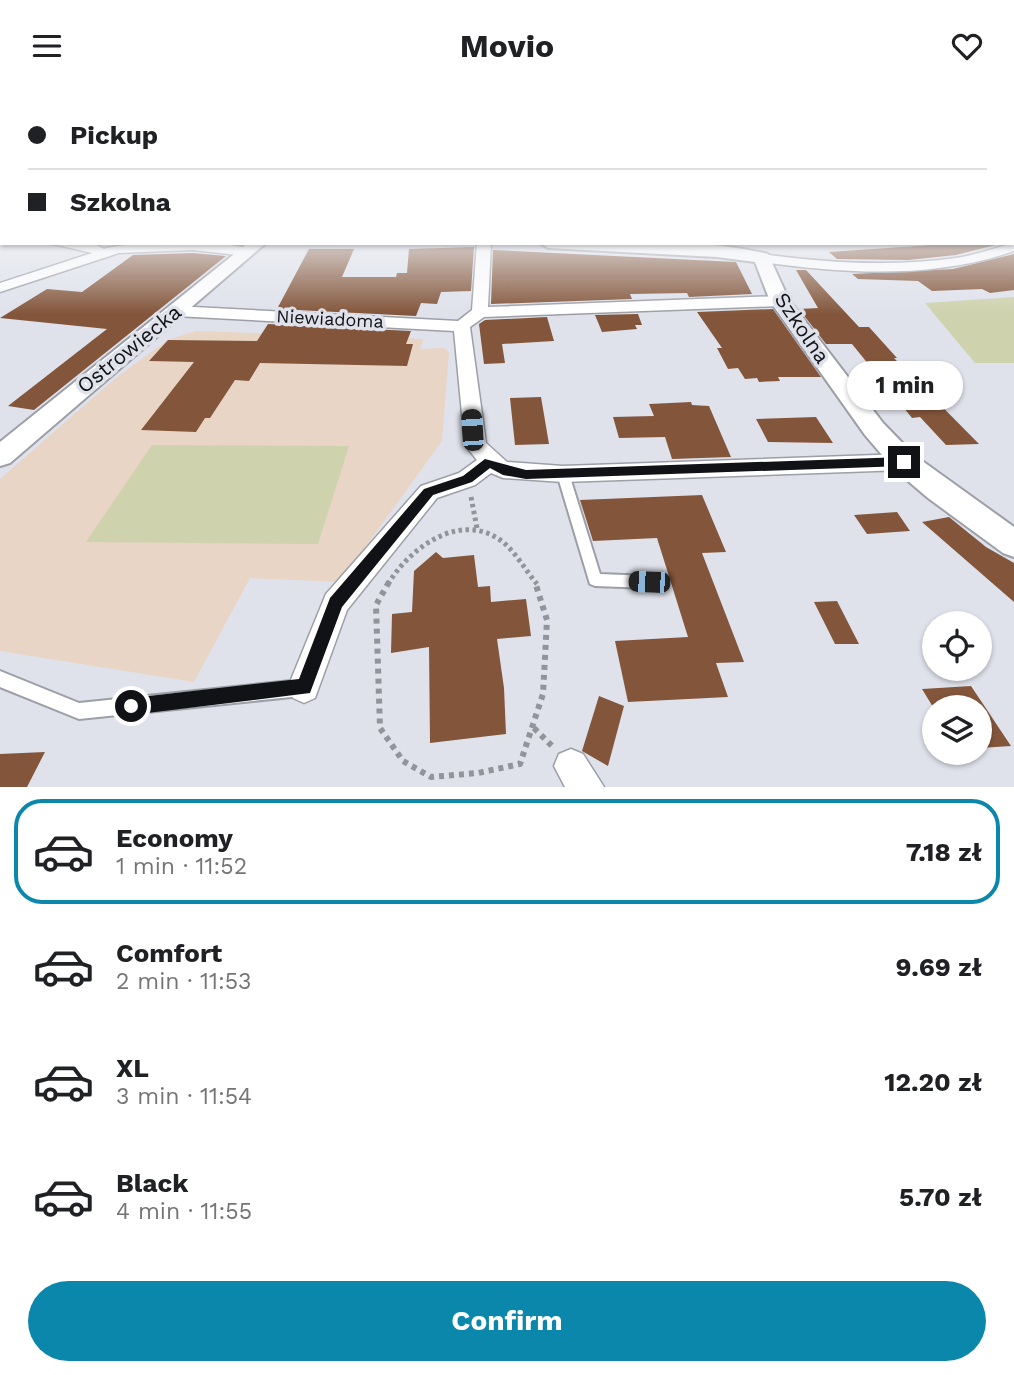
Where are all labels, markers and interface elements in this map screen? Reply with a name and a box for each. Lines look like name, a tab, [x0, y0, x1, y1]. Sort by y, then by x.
icon: menu	[28, 27, 66, 65]
text: Movio	[460, 27, 554, 65]
icon: heart	[948, 27, 986, 65]
text: Pickup	[70, 120, 158, 150]
text: Szkolna	[70, 187, 171, 217]
street label: Szkolna	[770, 288, 835, 368]
street label: Ostrowiecka	[72, 299, 186, 398]
street label: Niewiadoma	[276, 305, 384, 332]
callout: 1 min	[846, 361, 962, 409]
text: 1 min	[875, 372, 935, 399]
car	[461, 408, 484, 452]
route end	[888, 446, 920, 478]
car	[628, 571, 671, 593]
map controls	[922, 611, 992, 765]
button: locate	[922, 611, 992, 681]
route start	[115, 690, 147, 722]
button: layers	[922, 695, 992, 765]
icon: car	[32, 820, 95, 883]
text: Economy	[116, 823, 233, 853]
text: 7.18 zł	[906, 837, 982, 867]
text: 1 min · 11:52	[116, 853, 247, 880]
icon: car	[32, 935, 95, 998]
text: Comfort	[116, 938, 222, 968]
text: 9.69 zł	[895, 952, 982, 982]
text: 2 min · 11:53	[116, 968, 252, 995]
icon: car	[32, 1050, 95, 1113]
text: XL	[116, 1053, 149, 1083]
text: 12.20 zł	[884, 1067, 982, 1097]
text: 3 min · 11:54	[116, 1083, 252, 1110]
icon: car	[32, 1165, 95, 1228]
text: Black	[116, 1168, 188, 1198]
text: 5.70 zł	[899, 1182, 982, 1212]
text: 4 min · 11:55	[116, 1198, 252, 1225]
button: Confirm	[28, 1281, 986, 1361]

